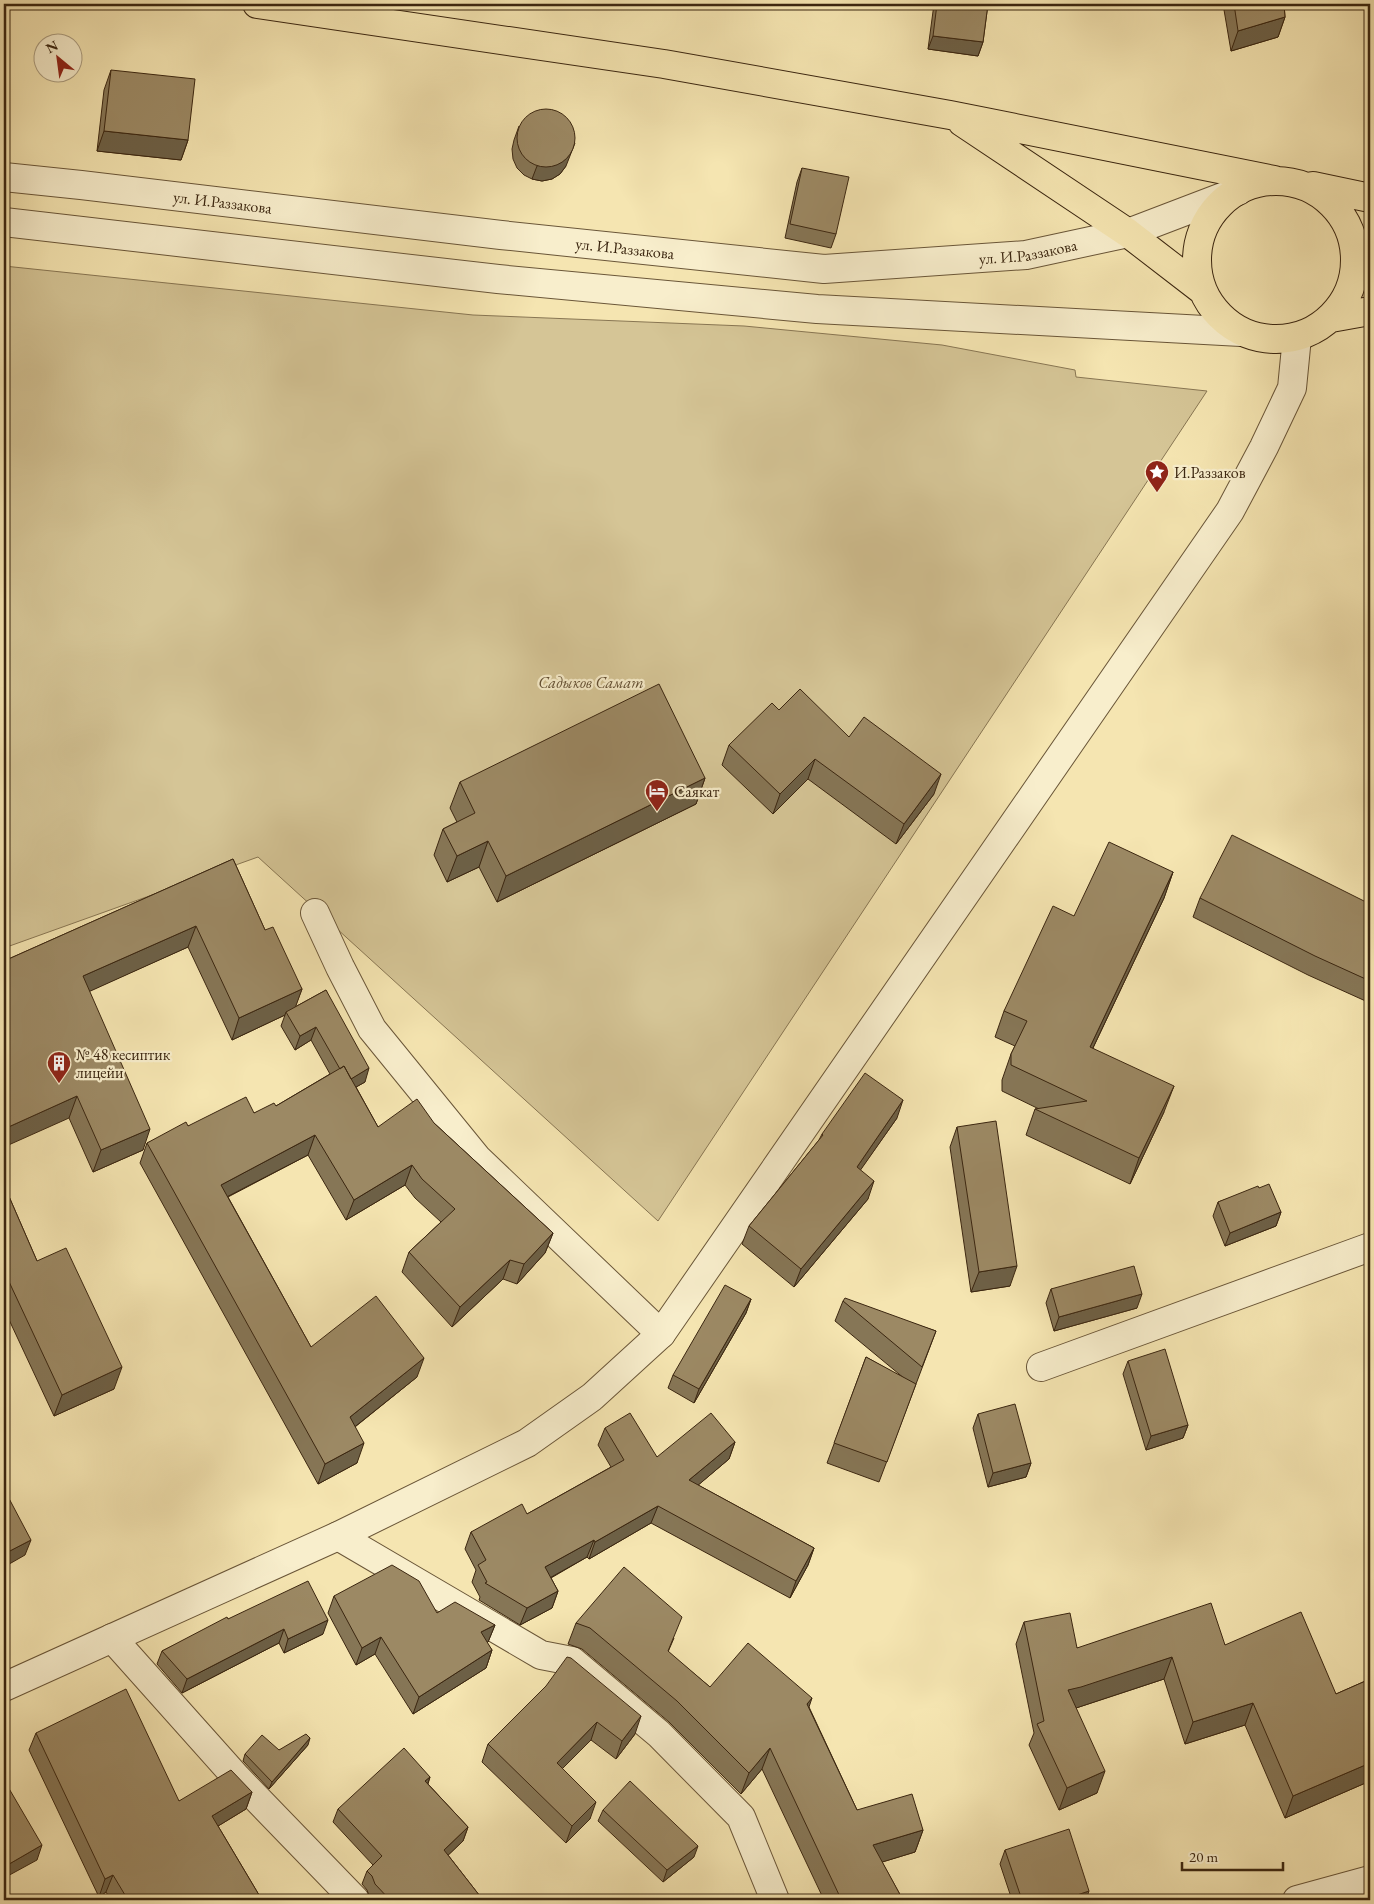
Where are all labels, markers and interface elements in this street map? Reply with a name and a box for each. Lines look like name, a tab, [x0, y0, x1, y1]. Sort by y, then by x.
north arrow	[32, 32, 82, 82]
text: N	[42, 36, 62, 57]
street label: ул. И.Раззакова	[172, 186, 274, 219]
street label: ул. И.Раззакова	[575, 233, 676, 264]
street label: ул. И.Раззакова	[978, 234, 1080, 269]
place icon: И.Раззаков	[1144, 459, 1170, 493]
place label: И.Раззаков	[1174, 462, 1246, 483]
park label: Садыков Самат	[538, 672, 644, 693]
hotel icon: Саякат	[644, 778, 670, 812]
place label: Саякат	[674, 781, 720, 802]
place label: № 48 кесиптик лицейи	[76, 1044, 171, 1083]
building icon: № 48 кесиптик лицейи	[46, 1050, 72, 1084]
scale bar	[1182, 1839, 1283, 1871]
text: 20 m	[1189, 1847, 1218, 1866]

